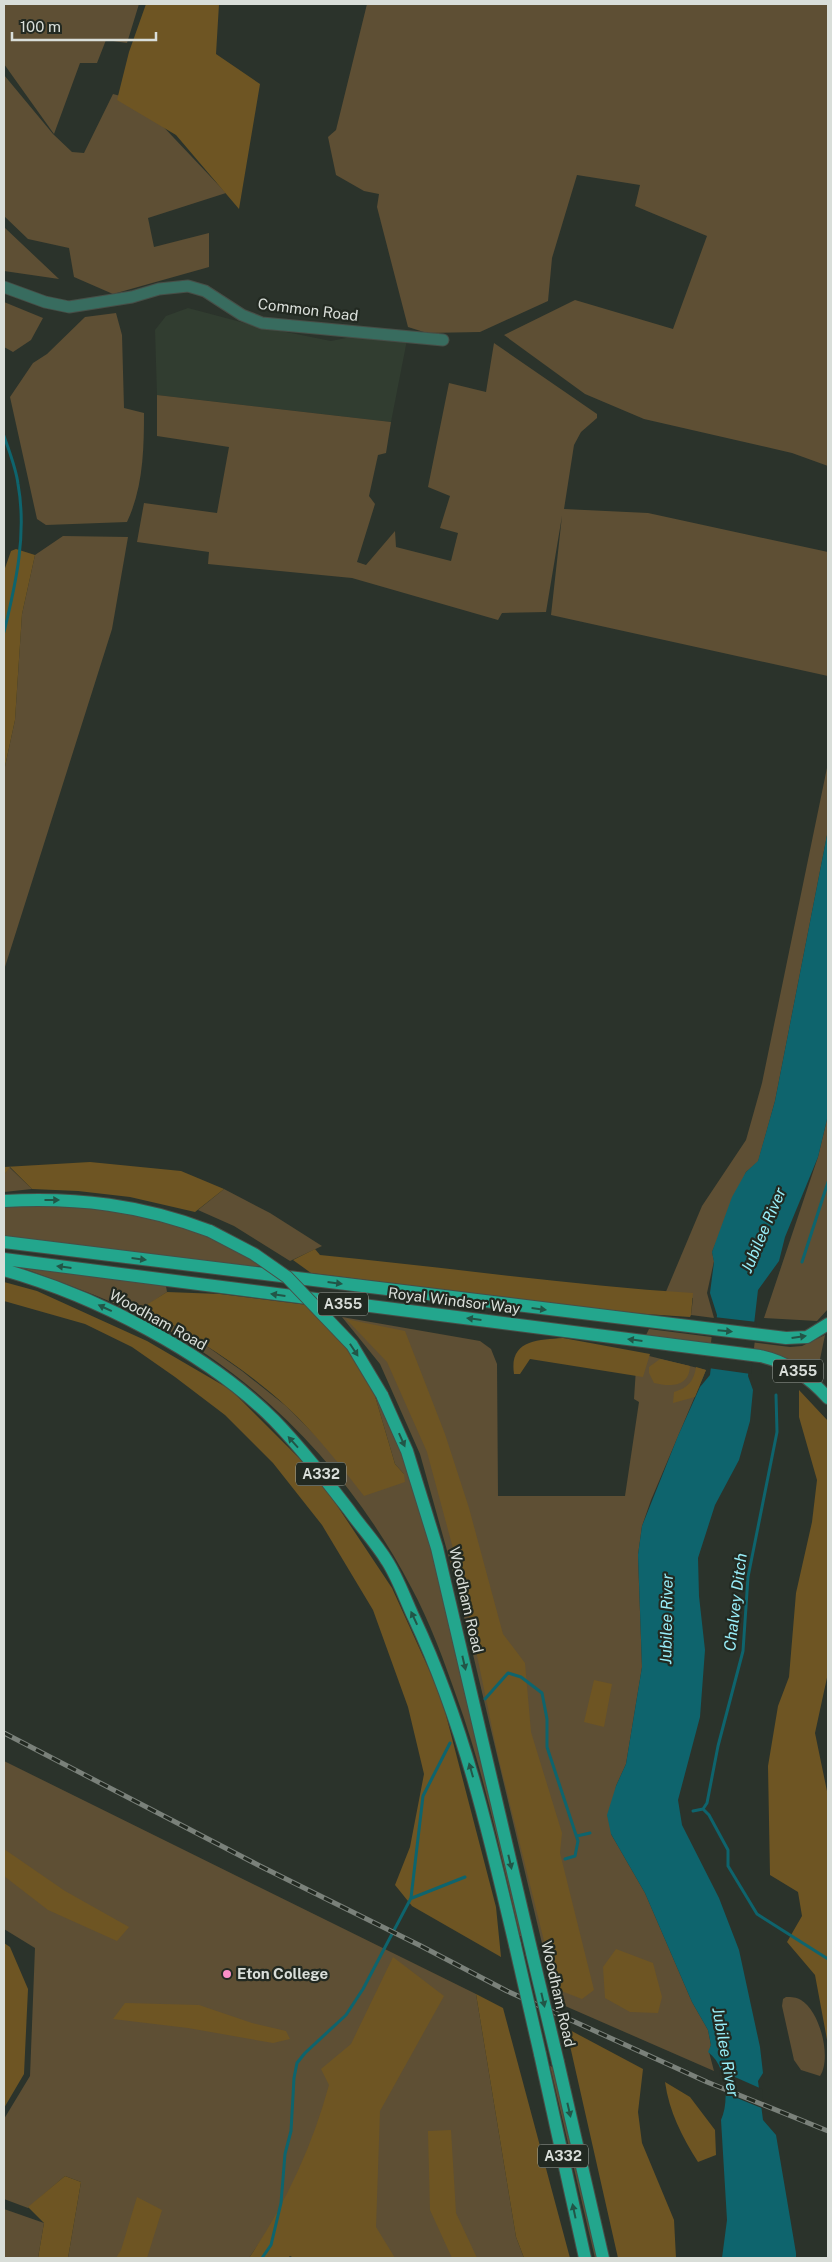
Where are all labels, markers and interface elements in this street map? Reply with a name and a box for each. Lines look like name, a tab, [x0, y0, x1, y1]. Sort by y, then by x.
scale bar	[12, 10, 156, 42]
text: 100 m	[20, 18, 61, 35]
street label: Common Road	[257, 295, 359, 324]
water label: Jubilee River	[737, 1184, 790, 1276]
one-way arrow	[45, 1196, 61, 1204]
one-way arrow	[131, 1255, 147, 1263]
one-way arrow	[56, 1263, 72, 1271]
one-way arrow	[327, 1279, 343, 1287]
street label: Royal Windsor Way	[387, 1284, 521, 1317]
street label: Woodham Road	[107, 1286, 210, 1353]
one-way arrow	[269, 1291, 285, 1299]
road number: A355	[318, 1292, 368, 1316]
one-way arrow	[98, 1304, 112, 1312]
one-way arrow	[532, 1305, 548, 1313]
one-way arrow	[465, 1315, 481, 1323]
one-way arrow	[717, 1327, 733, 1335]
one-way arrow	[792, 1333, 808, 1341]
one-way arrow	[627, 1336, 643, 1344]
one-way arrow	[350, 1343, 359, 1357]
road number: A355	[773, 1360, 823, 1382]
one-way arrow	[399, 1433, 407, 1447]
one-way arrow	[288, 1435, 299, 1448]
road number: A332	[296, 1462, 346, 1486]
street label: Woodham Road	[446, 1545, 487, 1655]
water label: Chalvey Ditch	[720, 1552, 751, 1652]
water label: Jubilee River	[656, 1573, 677, 1664]
one-way arrow	[410, 1611, 418, 1625]
one-way arrow	[460, 1656, 468, 1671]
one-way arrow	[467, 1762, 475, 1777]
one-way arrow	[506, 1854, 514, 1869]
street label: Woodham Road	[538, 1939, 579, 2049]
place label: Eton College	[237, 1965, 328, 1982]
marker: Eton College	[221, 1968, 233, 1980]
one-way arrow	[539, 1993, 547, 2008]
water label: Jubilee River	[708, 2006, 743, 2099]
one-way arrow	[565, 2102, 573, 2117]
road number: A332	[538, 2144, 588, 2168]
one-way arrow	[570, 2202, 578, 2218]

